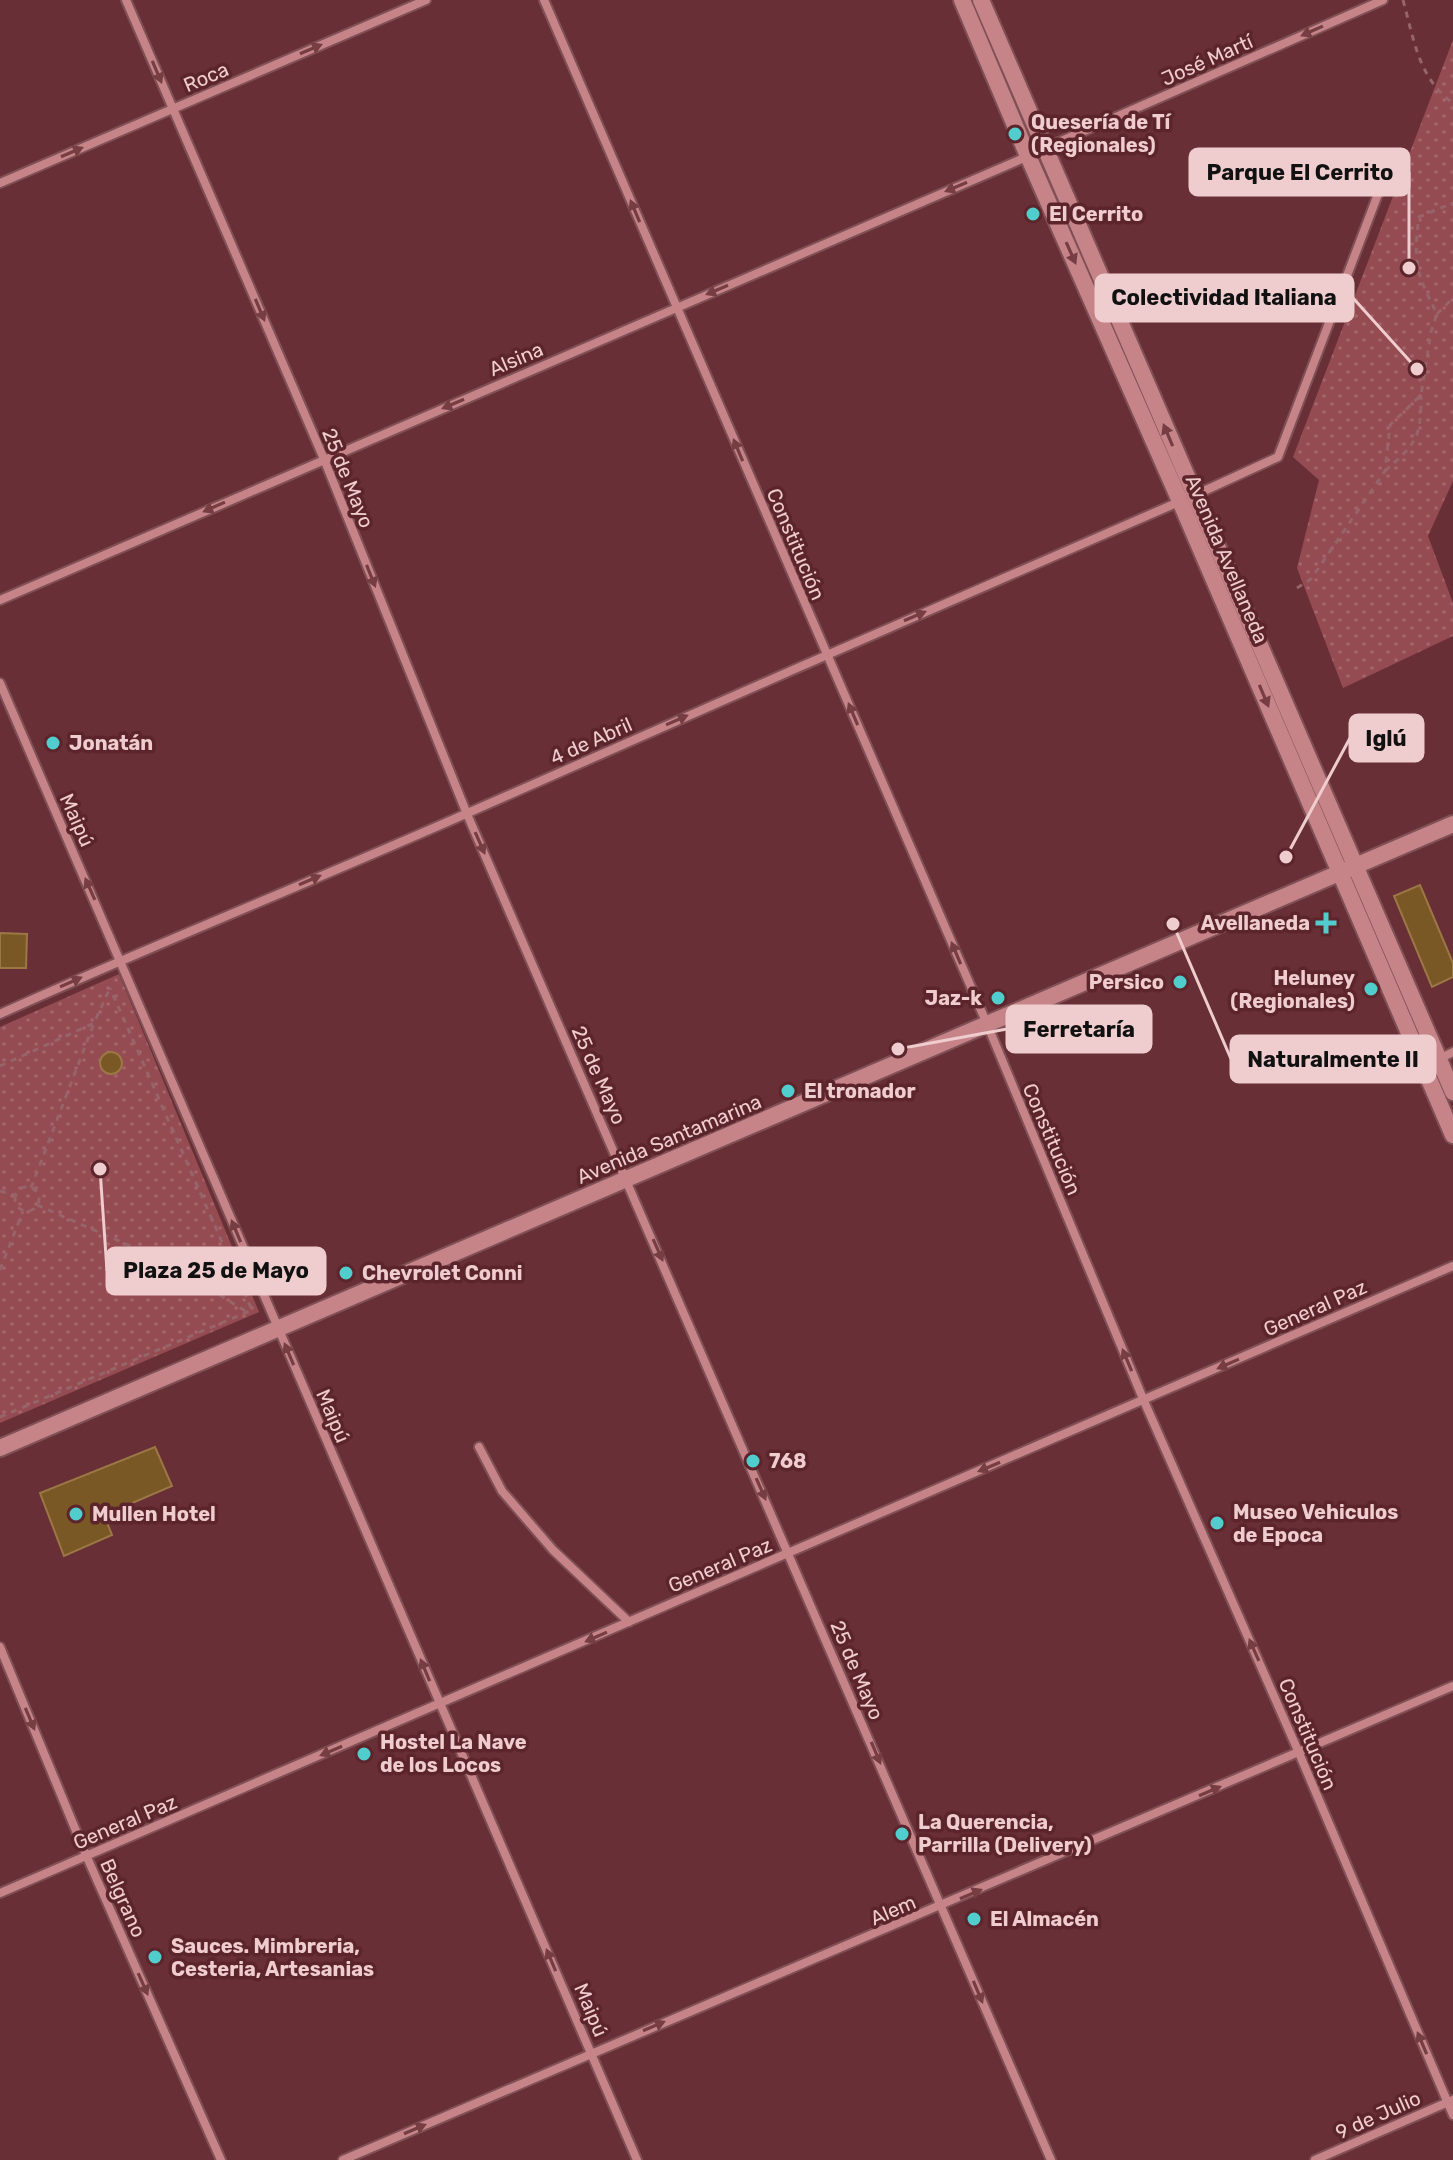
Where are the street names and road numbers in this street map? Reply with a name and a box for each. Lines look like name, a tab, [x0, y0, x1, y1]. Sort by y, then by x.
street label: José Martí	[1158, 29, 1258, 91]
street label: Roca	[180, 57, 232, 97]
street label: Alsina	[485, 337, 547, 381]
street label: 25 de Mayo	[317, 425, 379, 531]
street label: Avenida Avellaneda	[1181, 471, 1273, 647]
street label: Constitución	[762, 484, 830, 604]
street label: 4 de Abril	[546, 712, 636, 770]
street label: Maipú	[55, 790, 99, 850]
street label: 25 de Mayo	[567, 1022, 631, 1128]
street label: Constitución	[1018, 1079, 1086, 1199]
street label: Avenida Santamarina	[573, 1089, 765, 1189]
street label: General Paz	[1260, 1275, 1370, 1341]
street label: Maipú	[311, 1386, 355, 1446]
street label: General Paz	[665, 1532, 775, 1598]
street label: 25 de Mayo	[825, 1617, 889, 1723]
street label: Constitución	[1274, 1674, 1342, 1794]
street label: General Paz	[70, 1789, 180, 1855]
street label: Belgrano	[95, 1855, 151, 1941]
street label: Alem	[867, 1890, 919, 1930]
street label: Maipú	[569, 1980, 613, 2040]
street label: 9 de Julio	[1332, 2086, 1424, 2144]

